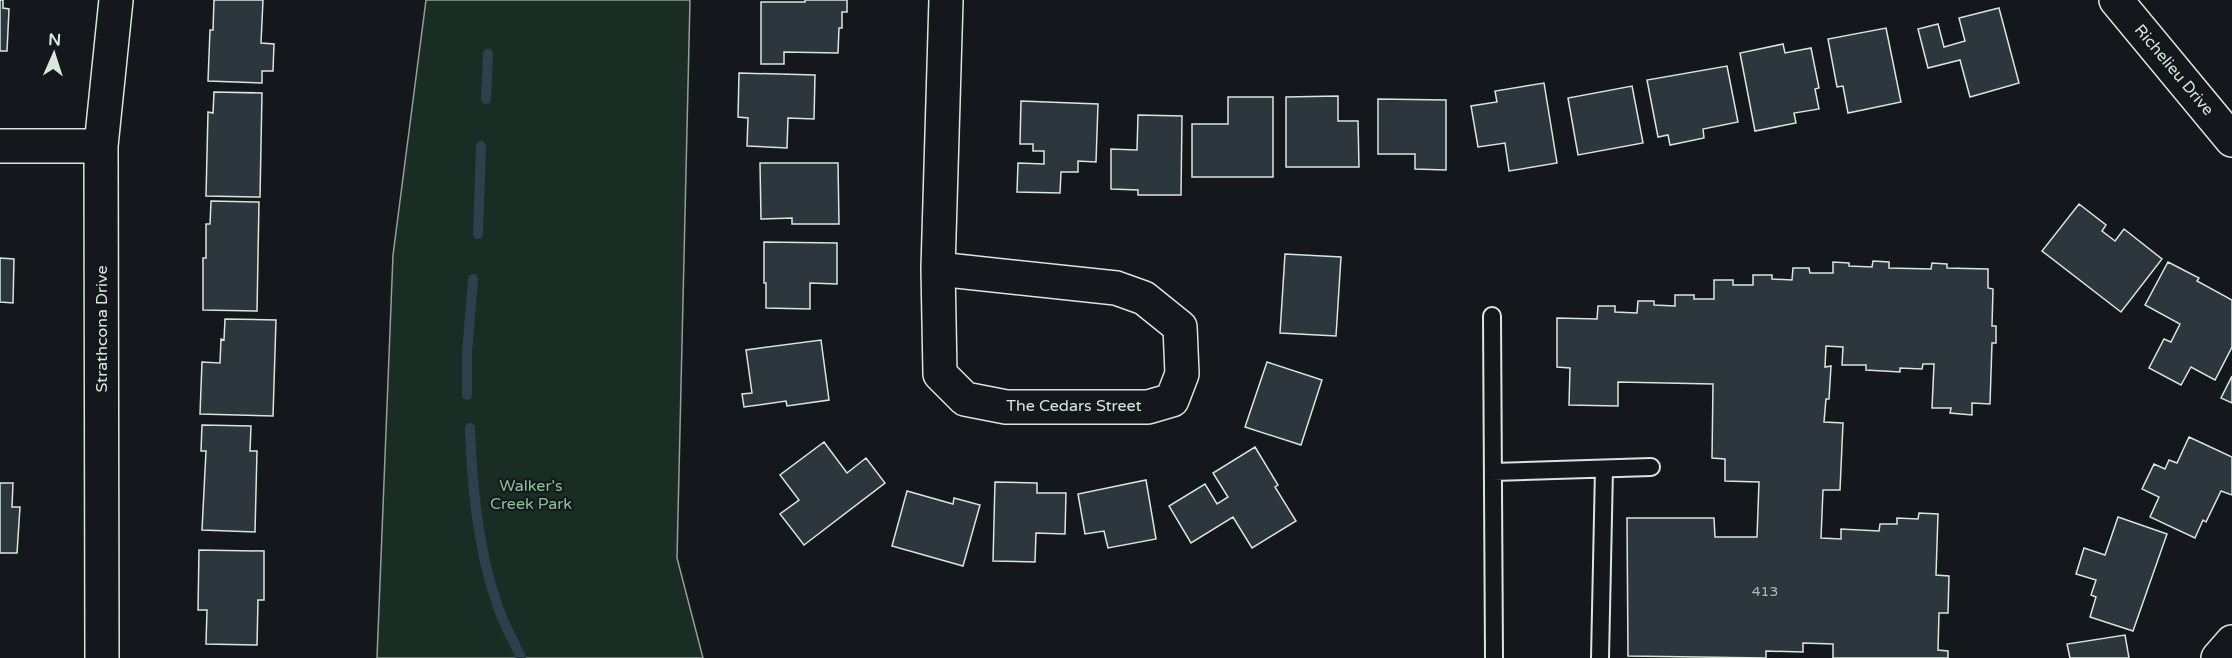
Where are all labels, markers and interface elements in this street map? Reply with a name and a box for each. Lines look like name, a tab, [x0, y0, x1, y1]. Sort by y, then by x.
street label: Richelieu Drive	[2130, 20, 2218, 120]
north arrow	[24, 24, 84, 84]
text: N	[48, 30, 62, 50]
street label: Strathcona Drive	[92, 266, 112, 392]
street label: The Cedars Street	[1006, 396, 1142, 416]
park label: Walker's Creek Park	[490, 476, 572, 514]
house number: 413	[1752, 583, 1778, 600]

